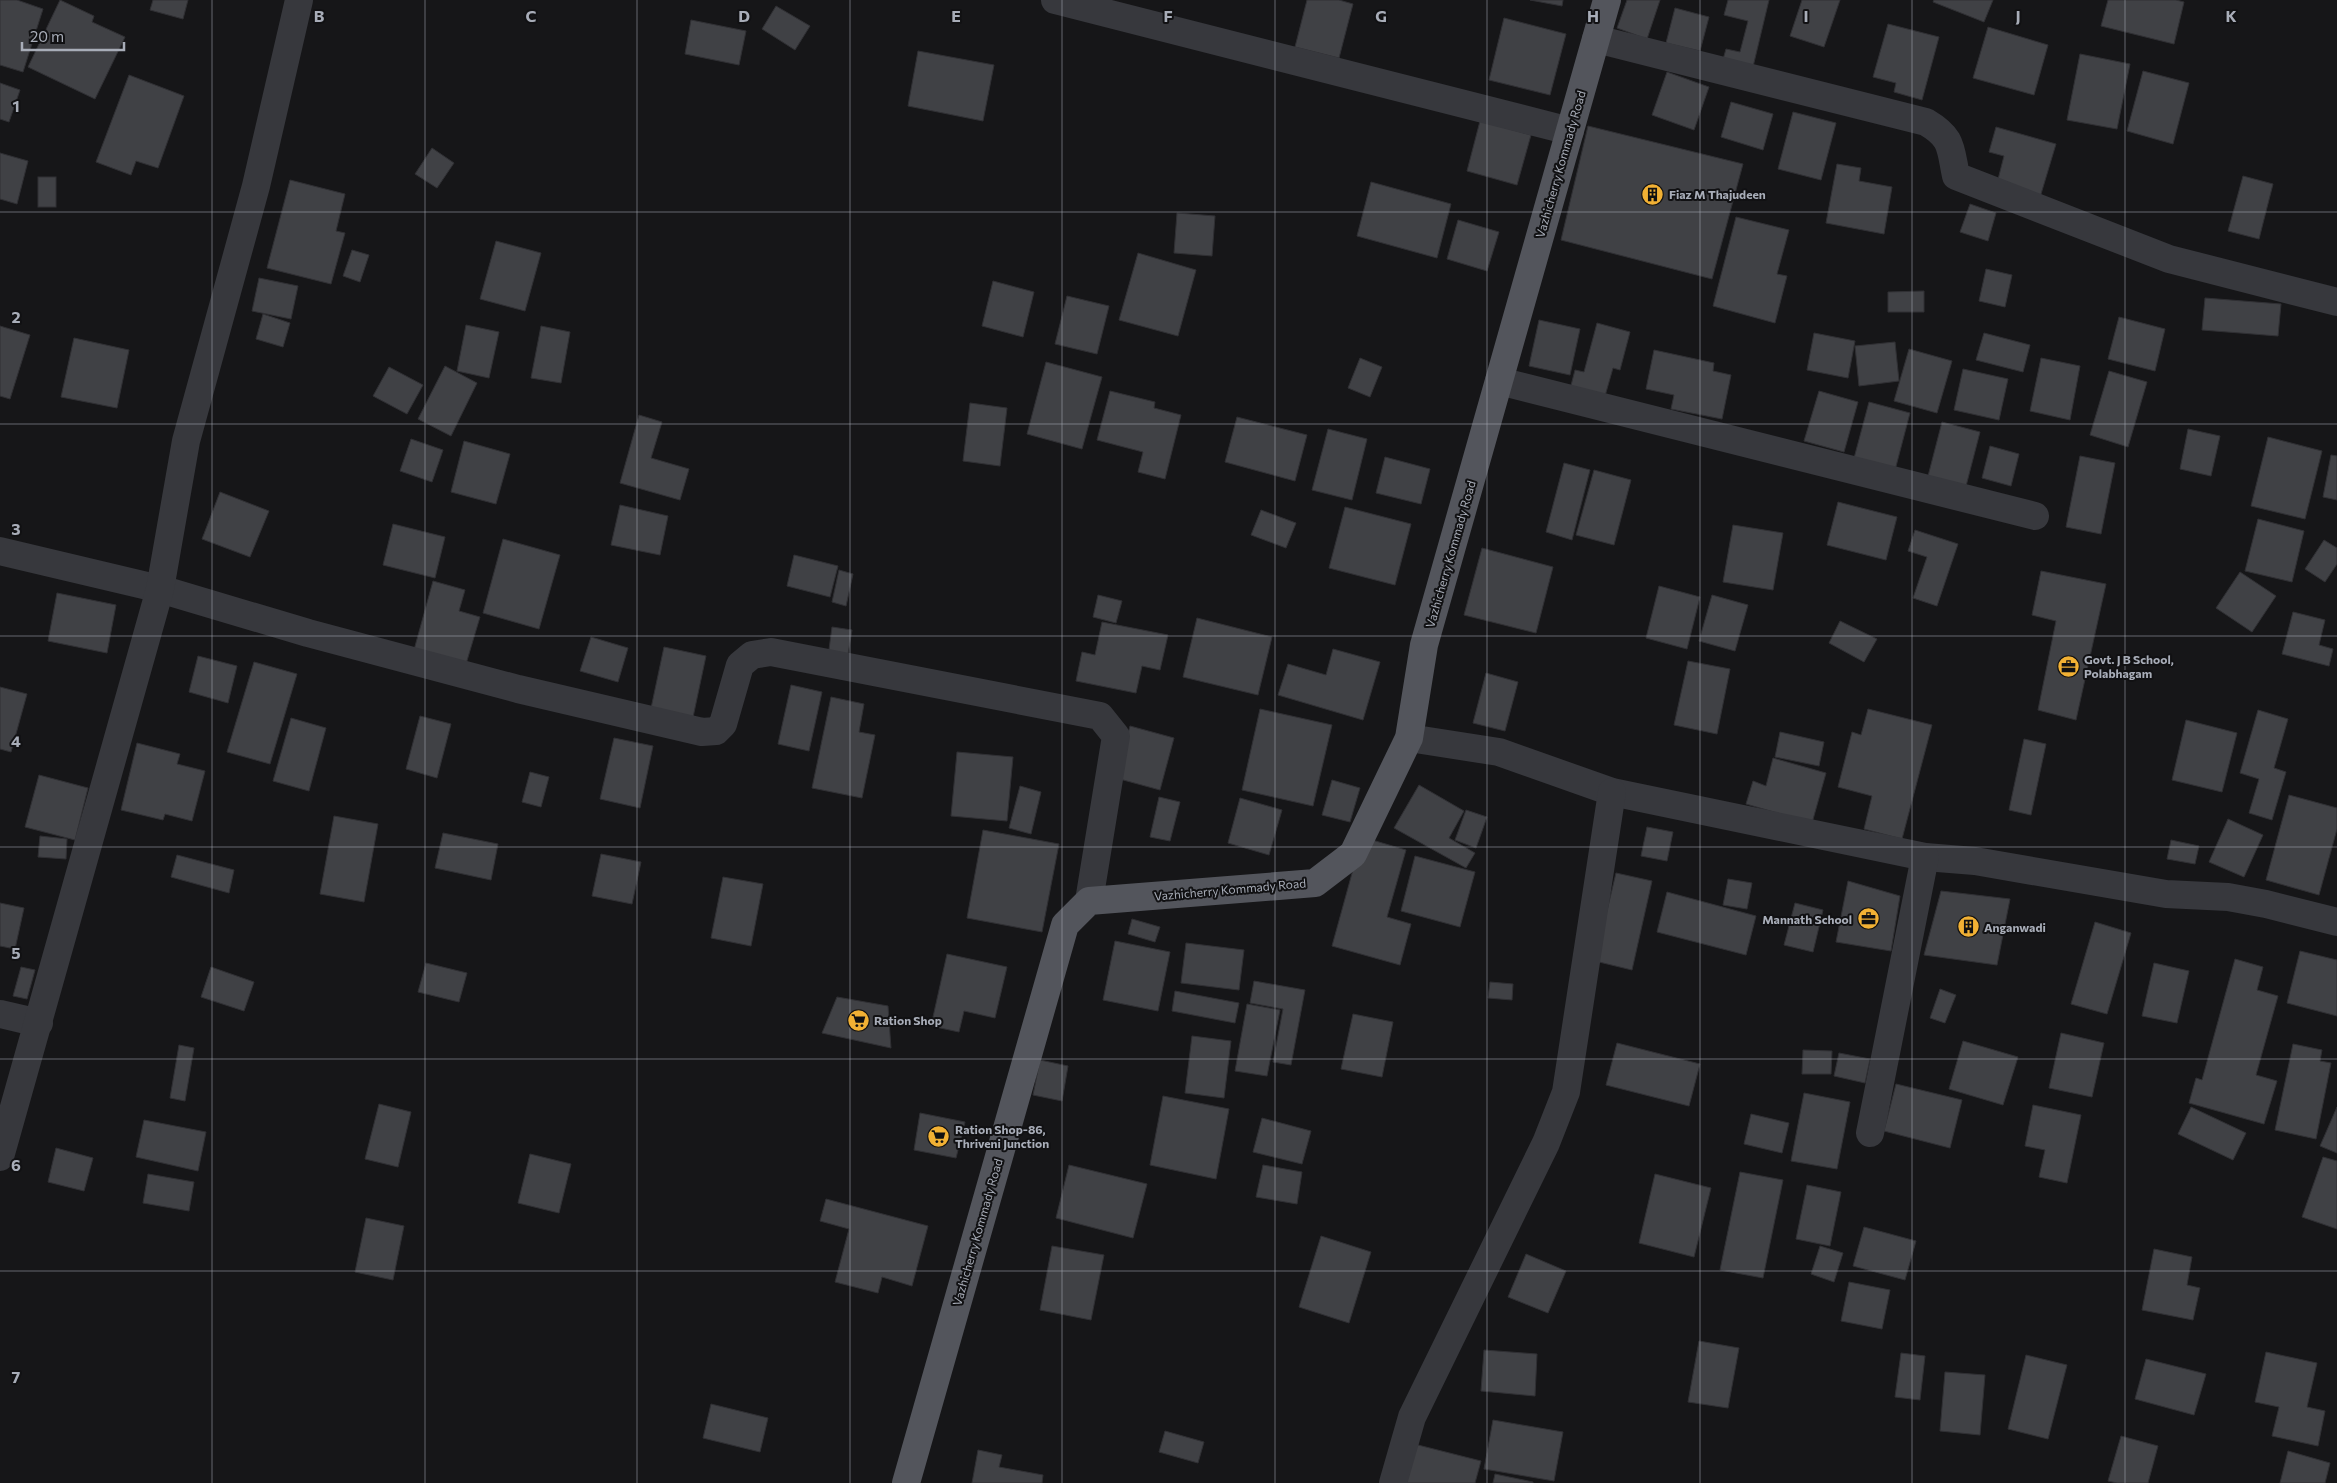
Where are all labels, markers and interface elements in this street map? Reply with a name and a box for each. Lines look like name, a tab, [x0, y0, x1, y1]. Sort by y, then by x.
text: B	[314, 6, 325, 25]
text: C	[526, 6, 537, 25]
text: D	[738, 6, 750, 25]
text: E	[951, 6, 961, 25]
text: F	[1163, 6, 1173, 25]
text: G	[1375, 6, 1387, 25]
text: H	[1587, 6, 1599, 25]
text: I	[1803, 6, 1809, 25]
text: J	[2015, 6, 2021, 25]
text: K	[2225, 6, 2237, 25]
scale bar	[22, 20, 125, 52]
text: 20 m	[30, 27, 64, 45]
street label: Vazhicherry Kommady Road	[1532, 89, 1588, 239]
text: 1	[12, 96, 20, 115]
building icon: Fiaz M Thajudeen	[1641, 182, 1665, 206]
place label: Fiaz M Thajudeen	[1669, 187, 1766, 201]
text: 2	[11, 307, 21, 326]
street label: Vazhicherry Kommady Road	[1422, 479, 1478, 629]
text: 3	[11, 519, 21, 538]
place label: Govt. J B School, Polabhagam	[2084, 652, 2174, 680]
office icon: Govt. J B School, Polabhagam	[2056, 654, 2080, 678]
text: 4	[11, 731, 21, 750]
street label: Vazhicherry Kommady Road	[1153, 875, 1307, 903]
office icon: Mannath School	[1856, 907, 1880, 931]
place label: Mannath School	[1762, 912, 1852, 926]
building icon: Anganwadi	[1956, 915, 1980, 939]
place label: Anganwadi	[1984, 920, 2046, 934]
text: 5	[11, 943, 21, 962]
supermarket icon: Ration Shop	[846, 1008, 870, 1032]
place label: Ration Shop	[874, 1013, 942, 1027]
place label: Ration Shop-86, Thriveni Junction	[955, 1122, 1049, 1151]
supermarket icon: Ration Shop-86, Thriveni Junction	[927, 1124, 951, 1148]
text: 6	[11, 1155, 21, 1174]
street label: Vazhicherry Kommady Road	[949, 1157, 1005, 1307]
text: 7	[12, 1367, 21, 1386]

